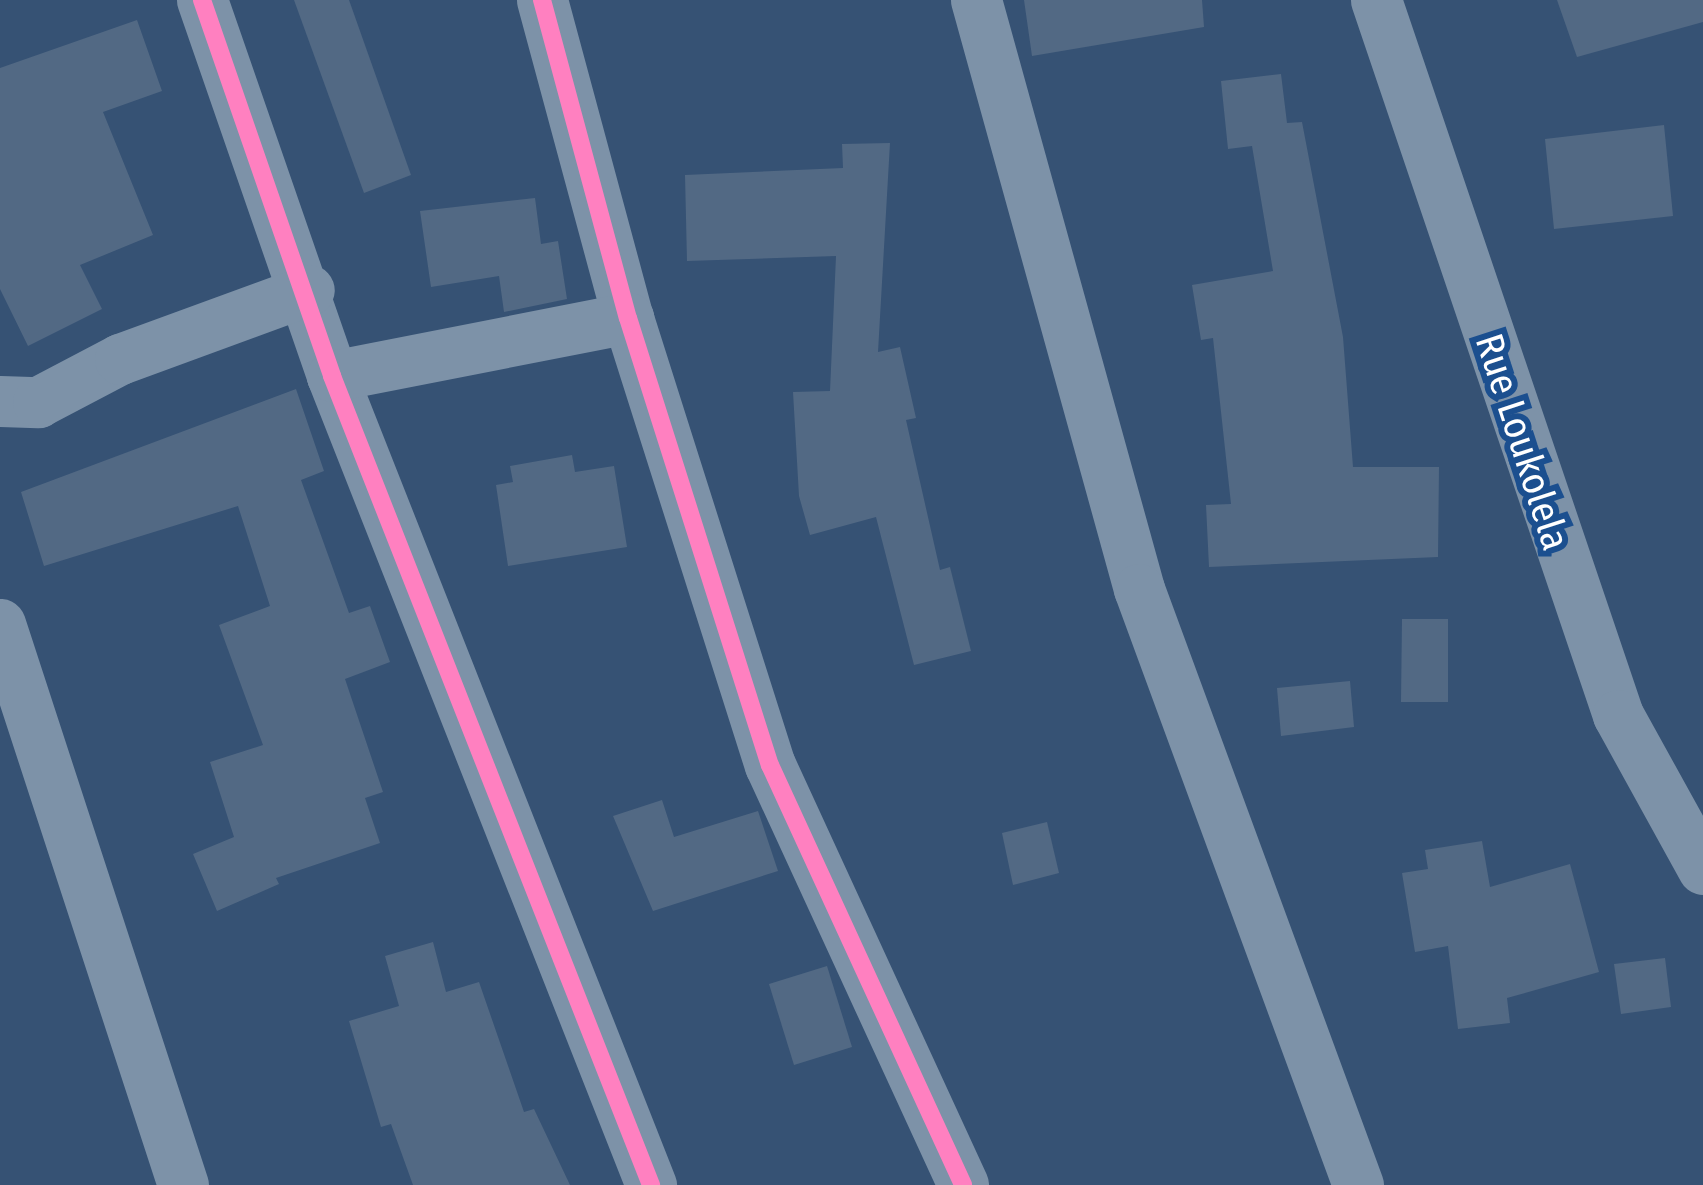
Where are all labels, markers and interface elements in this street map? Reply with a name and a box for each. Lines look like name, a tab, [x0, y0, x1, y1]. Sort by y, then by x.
street label: Rue Loukolela	[1465, 328, 1579, 556]

